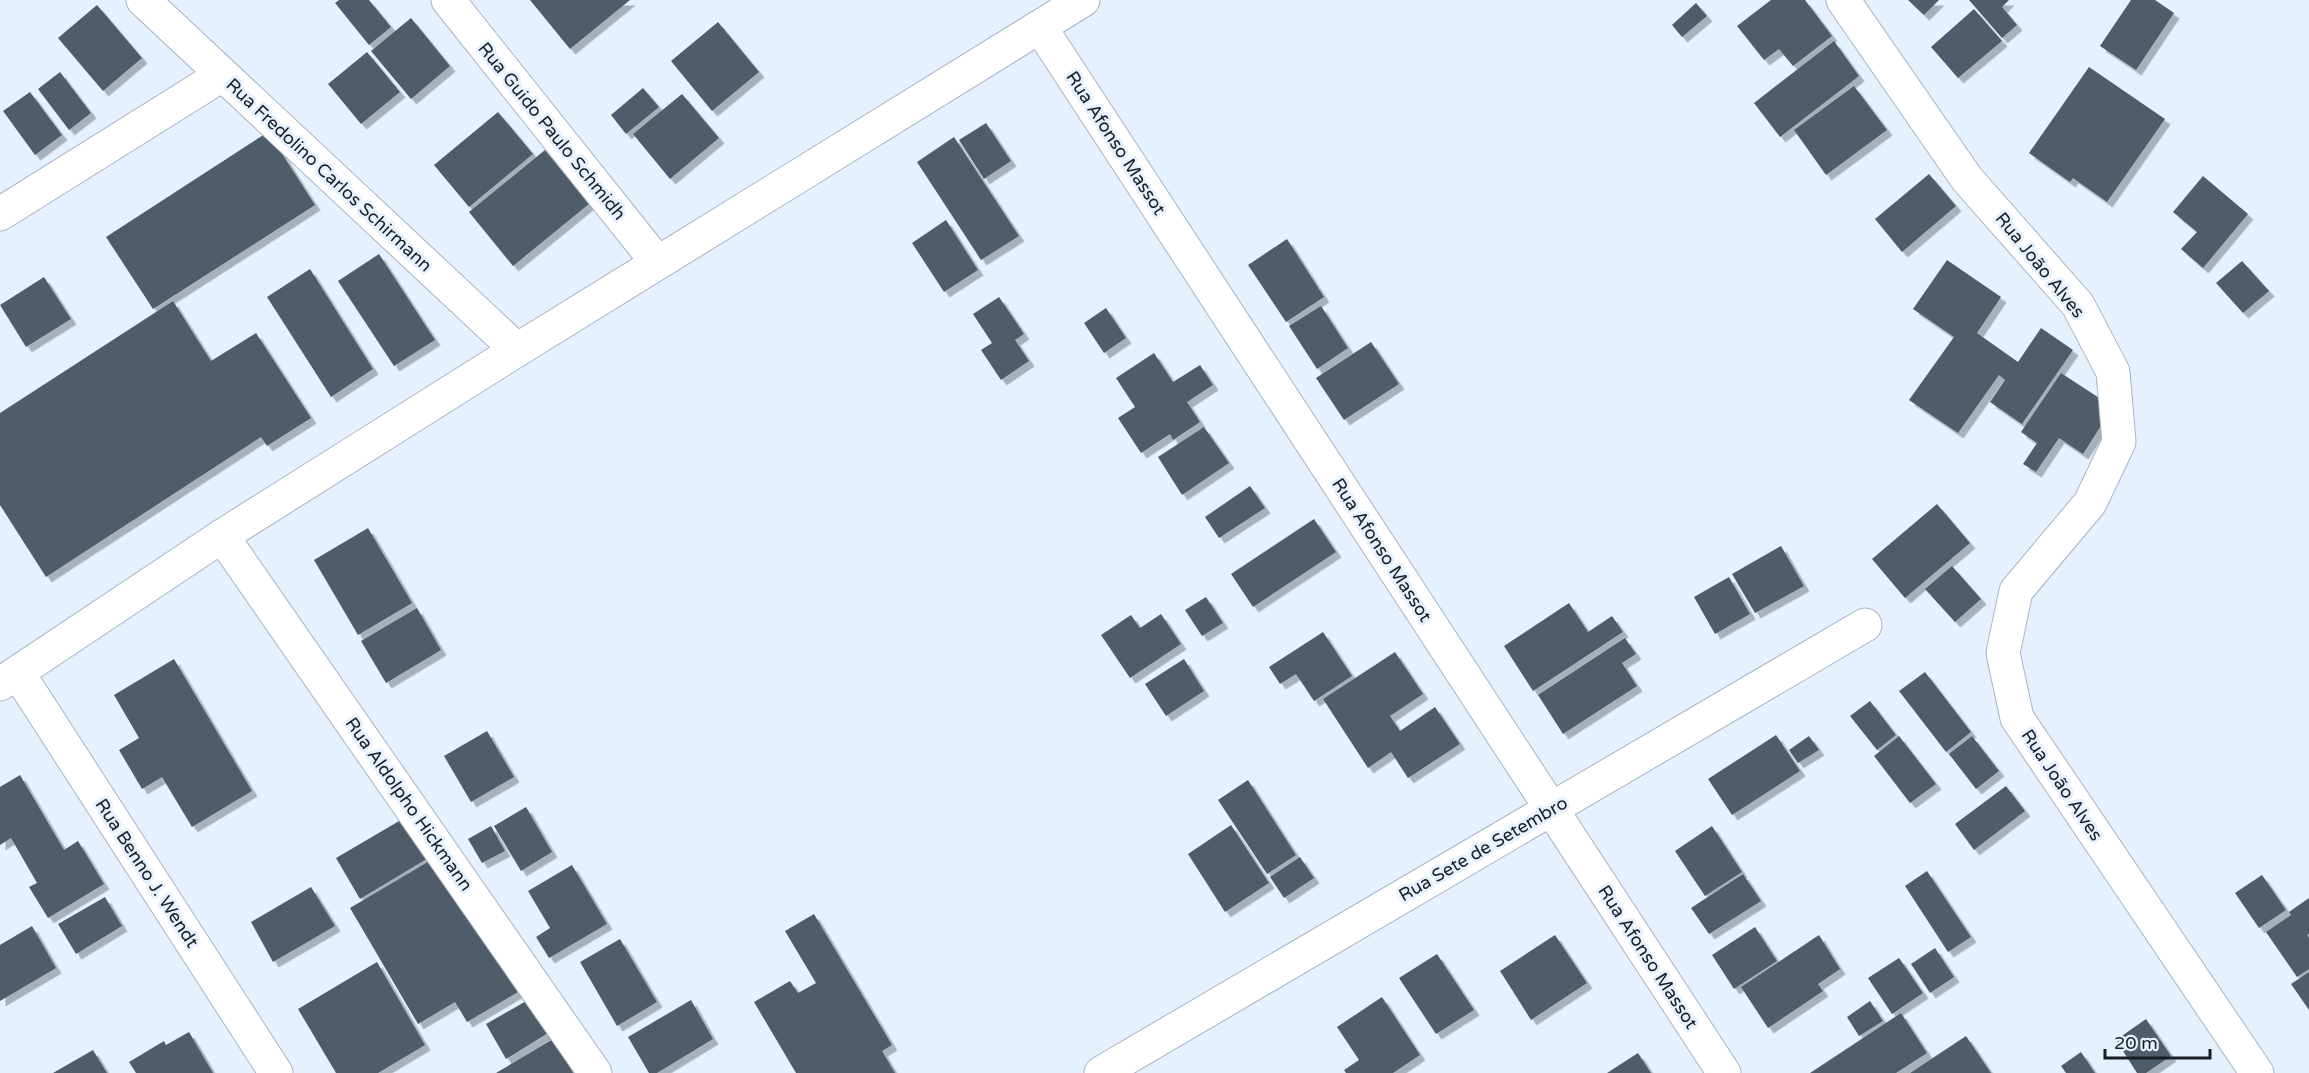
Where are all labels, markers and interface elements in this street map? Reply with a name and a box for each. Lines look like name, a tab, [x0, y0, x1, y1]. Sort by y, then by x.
street label: Rua Guido Paulo Schmidh	[473, 38, 631, 224]
street label: Rua Afonso Massot	[1061, 67, 1171, 219]
street label: Rua Fredolino Carlos Schirmann	[221, 74, 437, 276]
street label: Rua João Alves	[1991, 208, 2089, 322]
street label: Rua Afonso Massot	[1327, 474, 1437, 626]
street label: Rua Aldolpho Hickmann	[341, 713, 477, 895]
street label: Rua João Alves	[2017, 725, 2107, 845]
street label: Rua Sete de Setembro	[1395, 792, 1571, 906]
street label: Rua Benno J. Wendt	[91, 794, 203, 952]
street label: Rua Afonso Massot	[1593, 881, 1703, 1033]
scale bar	[2105, 1022, 2210, 1060]
text: 20 m	[2114, 1032, 2158, 1054]

